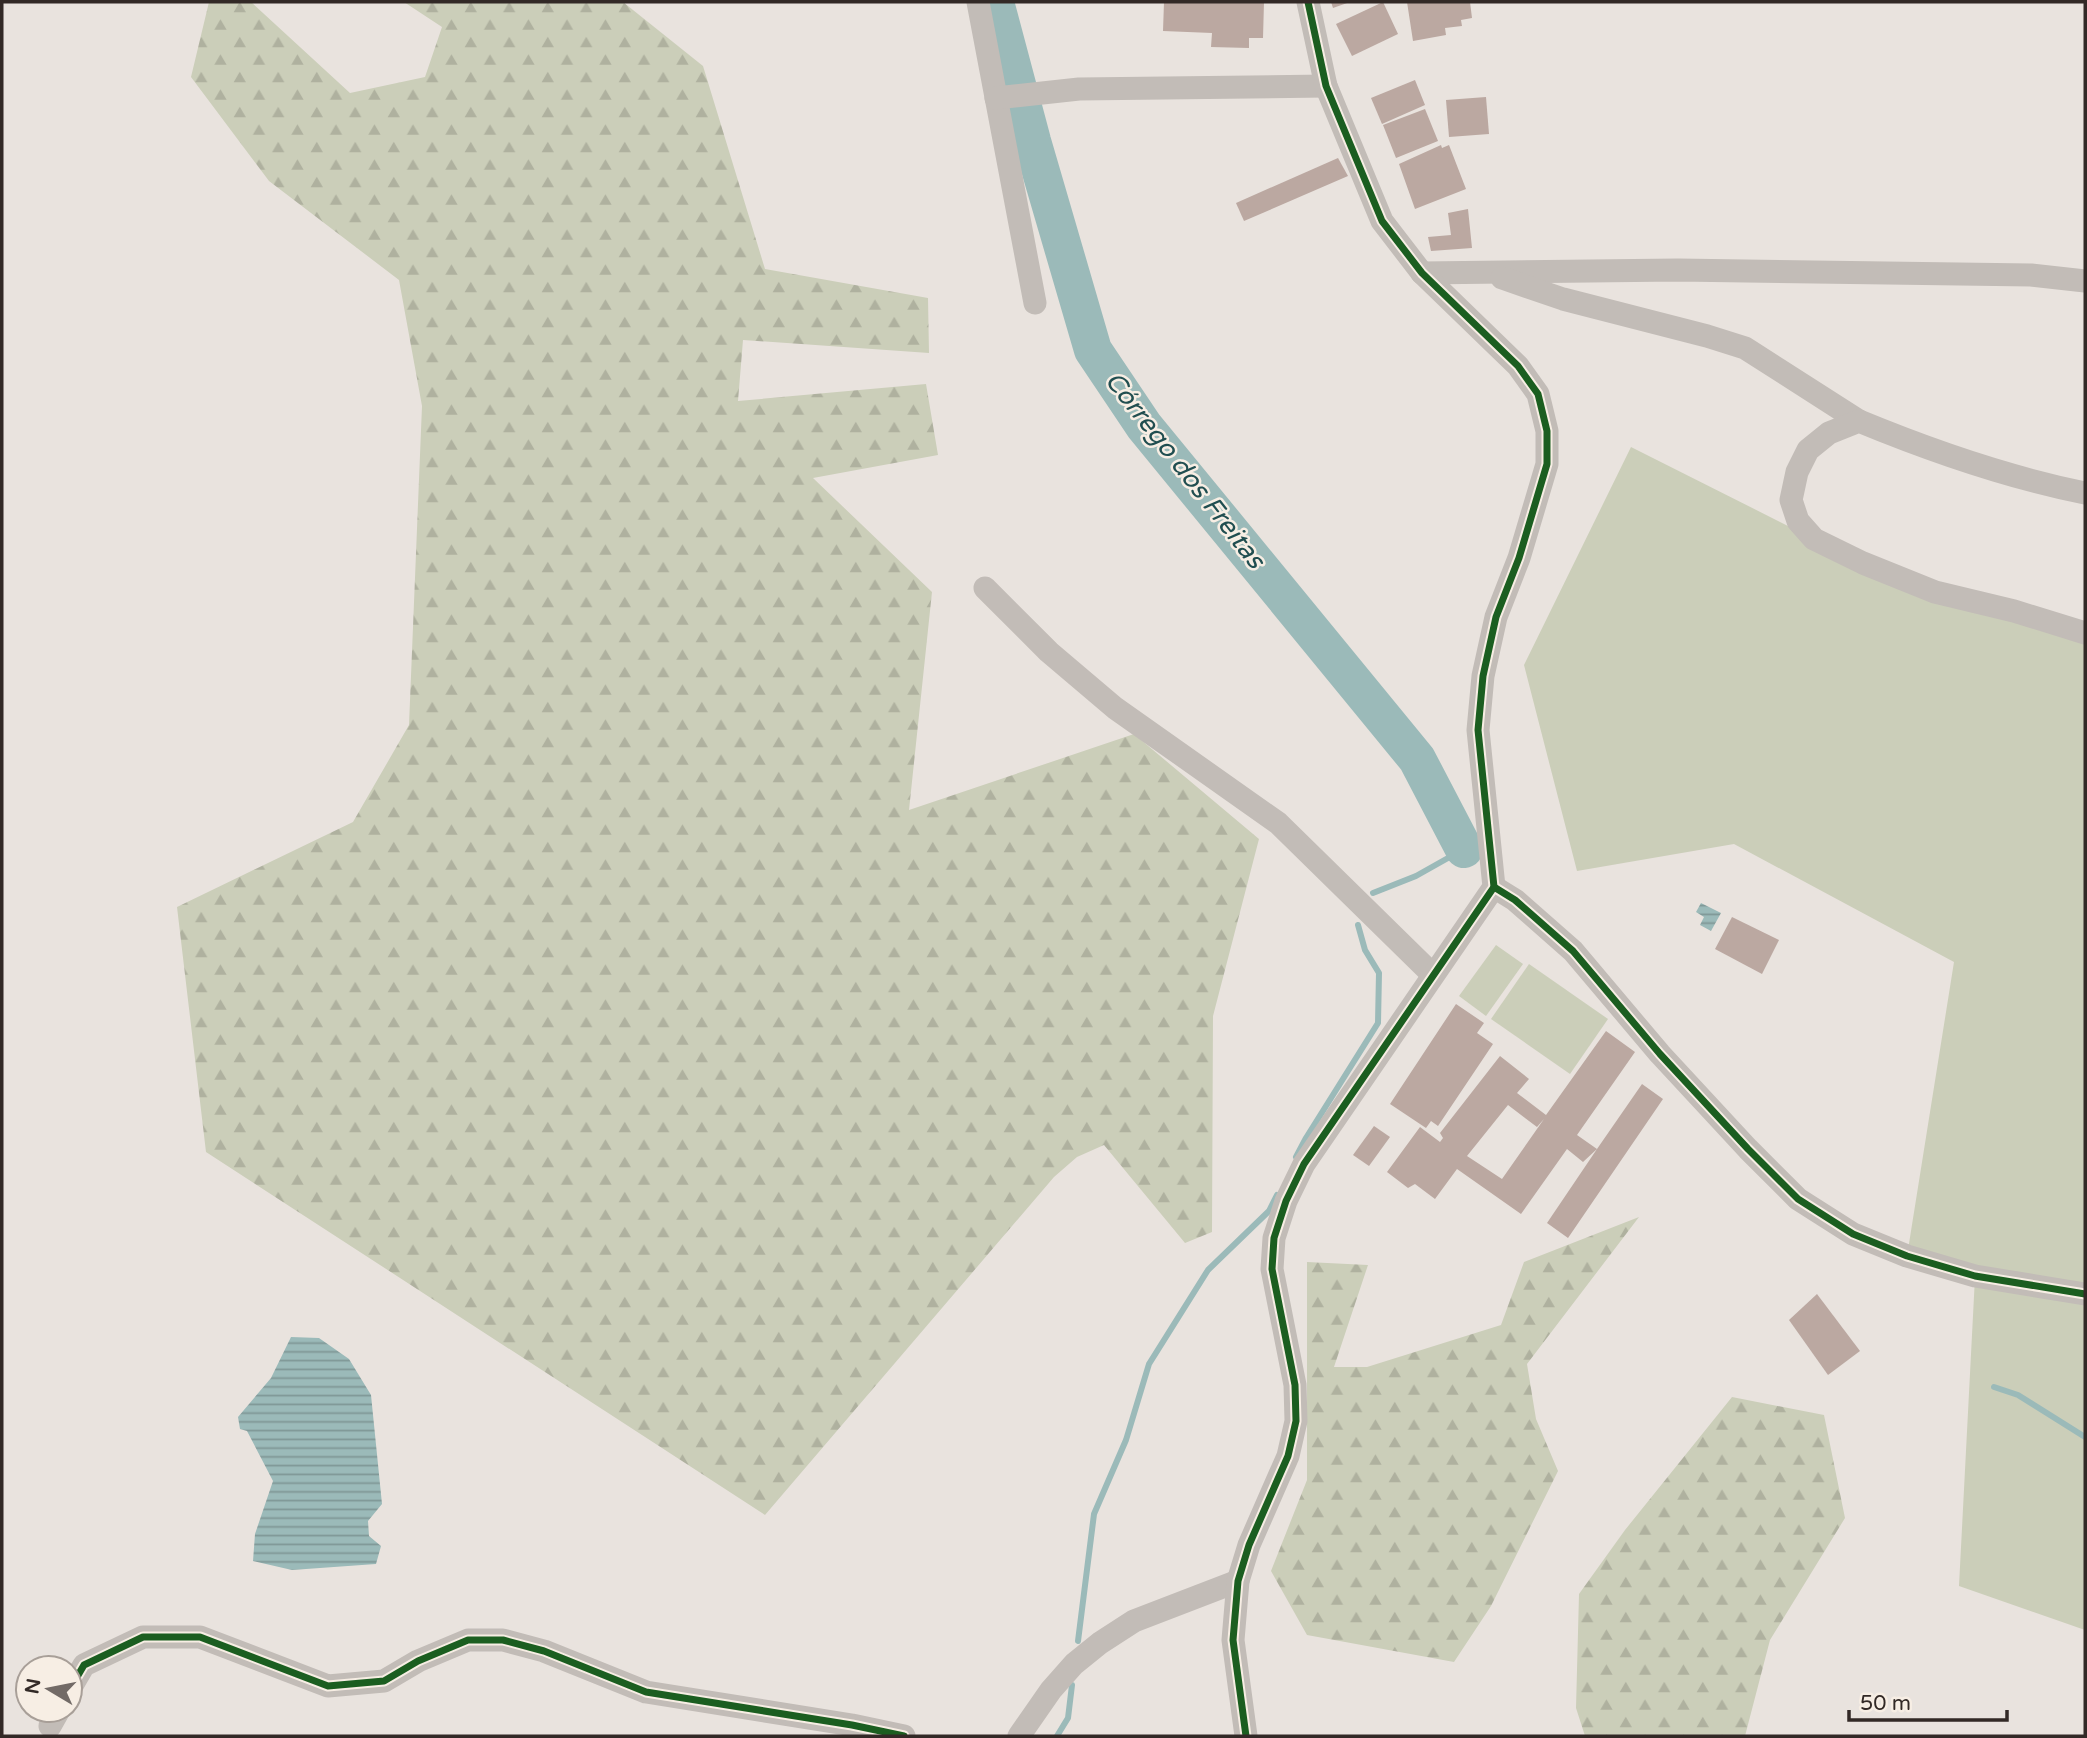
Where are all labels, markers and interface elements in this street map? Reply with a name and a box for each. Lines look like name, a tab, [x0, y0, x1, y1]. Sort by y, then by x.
water label: Córrego dos Freitas	[1099, 365, 1272, 576]
north arrow	[14, 1654, 84, 1724]
text: N	[21, 1677, 45, 1696]
scale bar	[1849, 1678, 2007, 1722]
text: 50 m	[1860, 1691, 1911, 1716]

